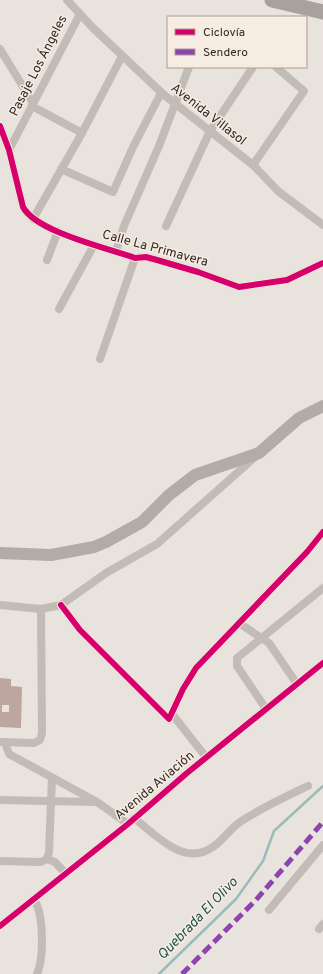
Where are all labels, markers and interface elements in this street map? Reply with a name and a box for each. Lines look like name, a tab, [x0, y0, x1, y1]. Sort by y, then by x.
street label: Pasaje Los Ángeles	[5, 12, 71, 119]
legend	[167, 16, 307, 68]
text: Ciclovía	[203, 25, 245, 41]
text: Sendero	[203, 45, 248, 61]
street label: Avenida Villasol	[167, 81, 249, 149]
street label: Calle La Primavera	[100, 227, 210, 271]
street label: Avenida Aviación	[112, 748, 198, 824]
water label: Quebrada El Olivo	[154, 874, 242, 964]

